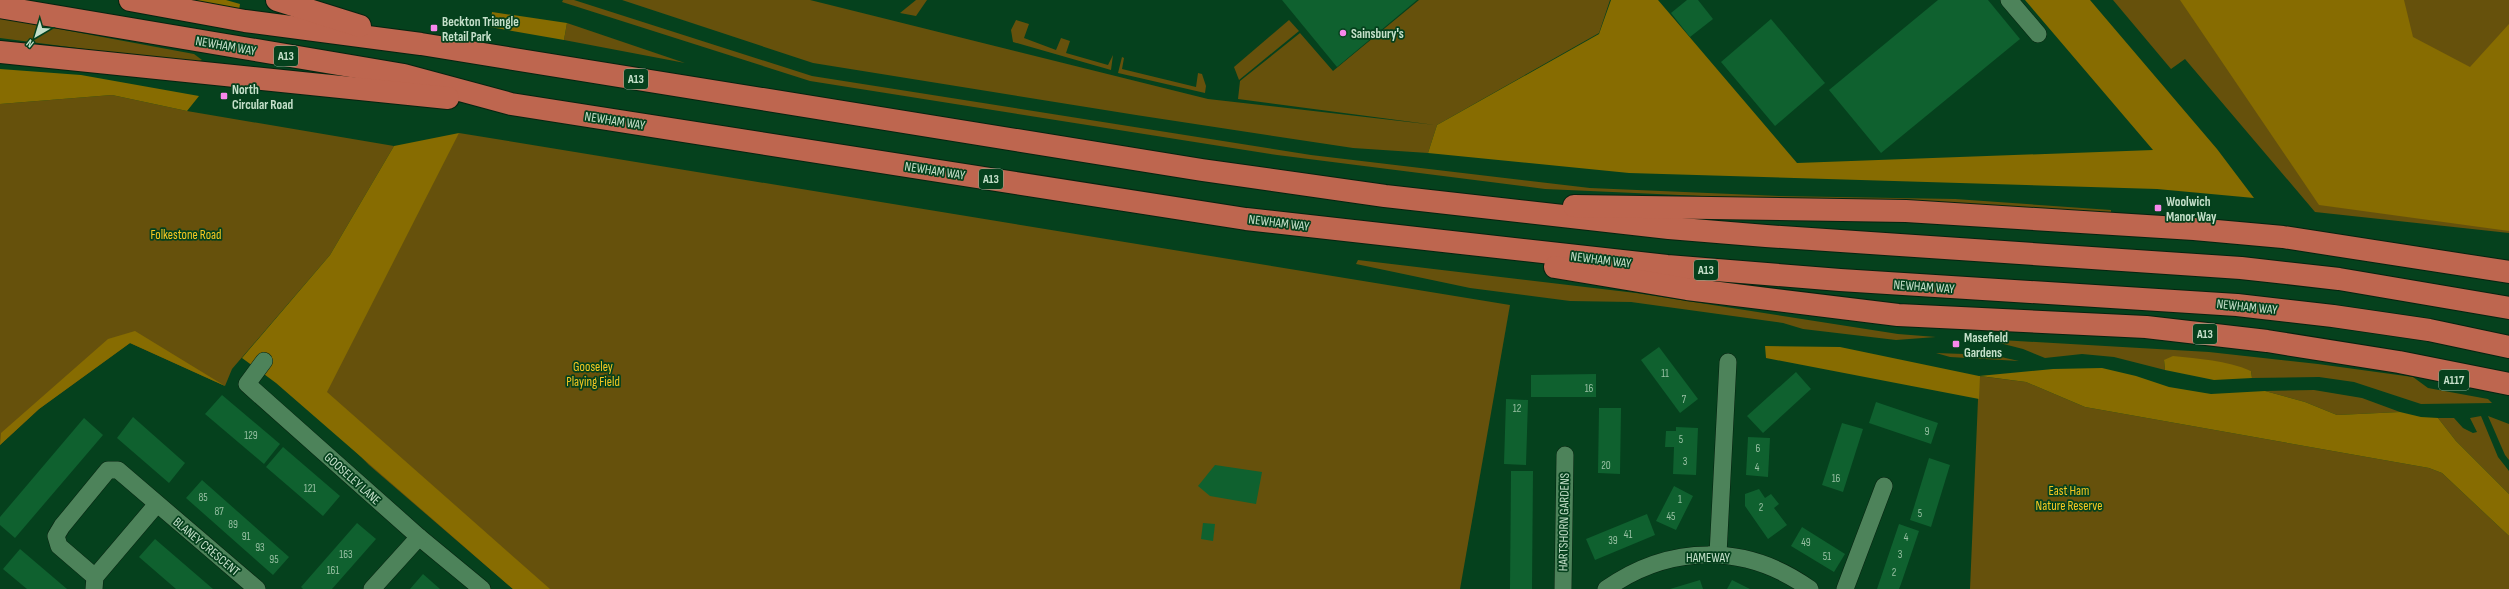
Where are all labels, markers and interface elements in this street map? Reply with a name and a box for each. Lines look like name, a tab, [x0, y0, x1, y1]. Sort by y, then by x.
place label: Beckton Triangle Retail Park	[442, 14, 519, 45]
north arrow	[16, 16, 56, 56]
marker: Beckton Triangle Retail Park	[429, 23, 439, 33]
place label: Sainsbury's	[1351, 26, 1404, 42]
marker: Sainsbury's	[1338, 28, 1348, 38]
street label: NEWHAM WAY	[194, 33, 258, 59]
text: N	[24, 36, 36, 50]
road number: A13	[274, 46, 298, 66]
road number: A13	[624, 69, 648, 89]
place label: North Circular Road	[232, 82, 294, 113]
marker: North Circular Road	[219, 91, 229, 101]
street label: NEWHAM WAY	[583, 108, 647, 134]
street label: NEWHAM WAY	[903, 158, 967, 184]
road number: A13	[979, 169, 1003, 189]
place label: Woolwich Manor Way	[2166, 194, 2217, 225]
marker: Woolwich Manor Way	[2153, 203, 2163, 213]
street label: NEWHAM WAY	[1248, 211, 1311, 235]
park label: Folkestone Road	[151, 227, 221, 243]
street label: NEWHAM WAY	[1570, 248, 1633, 272]
road number: A13	[1694, 260, 1718, 280]
street label: NEWHAM WAY	[1893, 277, 1955, 297]
street label: NEWHAM WAY	[2216, 296, 2279, 318]
road number: A13	[2193, 324, 2217, 344]
place label: Masefield Gardens	[1964, 330, 2008, 361]
marker: Masefield Gardens	[1951, 339, 1961, 349]
park label: Gooseley Playing Field	[566, 359, 620, 390]
house number: 11	[1661, 367, 1669, 380]
road number: A117	[2439, 370, 2469, 390]
house number: 16	[1585, 382, 1594, 395]
house number: 7	[1682, 393, 1687, 406]
house number: 12	[1513, 402, 1522, 415]
house number: 9	[1925, 425, 1930, 438]
house number: 129	[244, 429, 258, 442]
house number: 5	[1679, 433, 1683, 446]
house number: 6	[1756, 442, 1761, 455]
street label: GOOSELEY LANE	[321, 449, 384, 508]
house number: 3	[1683, 455, 1688, 468]
house number: 20	[1601, 459, 1611, 472]
house number: 4	[1755, 461, 1760, 474]
street label: HARTSHORN GARDENS	[1555, 472, 1573, 571]
house number: 16	[1832, 472, 1841, 485]
house number: 121	[304, 482, 316, 495]
park label: East Ham Nature Reserve	[2036, 483, 2102, 514]
house number: 85	[198, 491, 208, 504]
house number: 1	[1678, 493, 1682, 506]
house number: 2	[1759, 501, 1764, 514]
house number: 87	[214, 505, 224, 518]
house number: 5	[1918, 507, 1922, 520]
house number: 45	[1666, 510, 1676, 523]
street label: BLANEY CRESCENT	[170, 514, 243, 579]
house number: 89	[228, 518, 238, 531]
house number: 41	[1624, 528, 1632, 541]
house number: 91	[242, 530, 251, 543]
house number: 4	[1904, 531, 1909, 544]
house number: 39	[1608, 534, 1618, 547]
house number: 49	[1801, 536, 1811, 549]
house number: 93	[255, 541, 265, 554]
house number: 163	[339, 548, 353, 561]
house number: 3	[1898, 548, 1903, 561]
street label: HAMEWAY	[1686, 550, 1730, 566]
house number: 51	[1823, 550, 1831, 563]
house number: 95	[269, 553, 279, 566]
house number: 161	[327, 564, 339, 577]
house number: 2	[1892, 566, 1897, 579]

